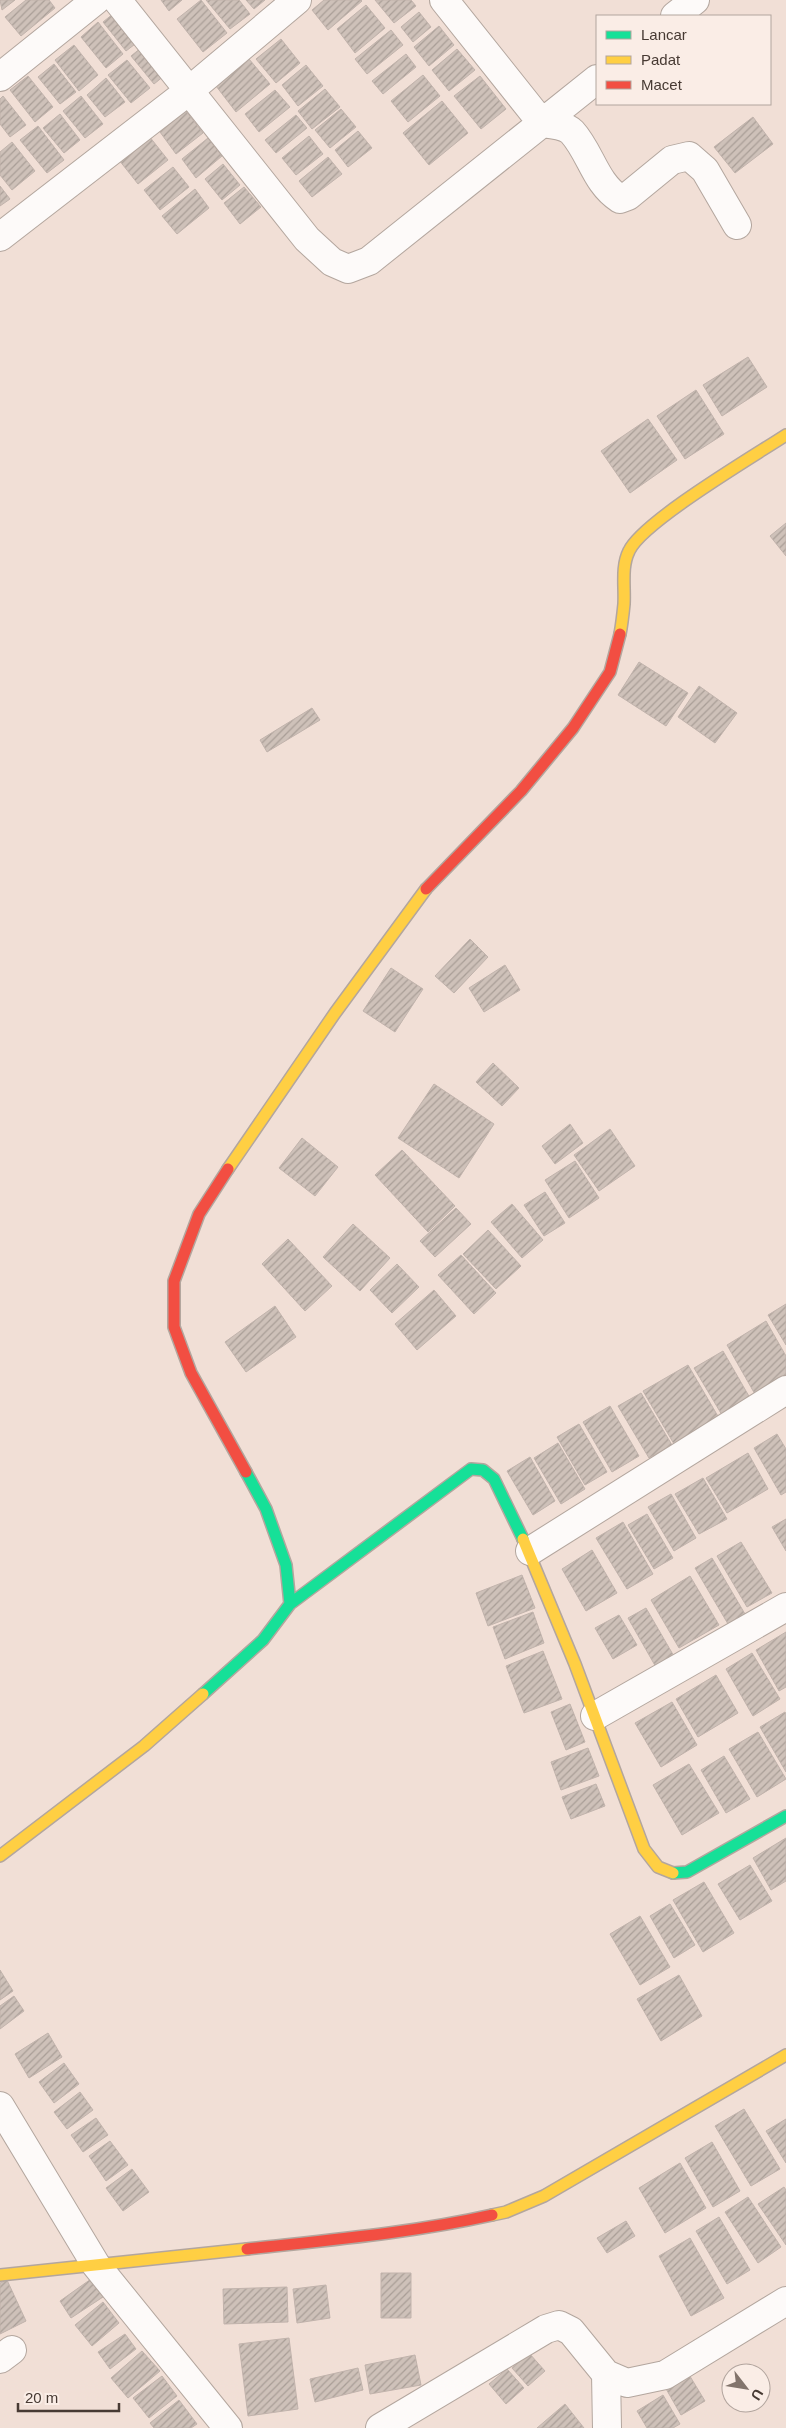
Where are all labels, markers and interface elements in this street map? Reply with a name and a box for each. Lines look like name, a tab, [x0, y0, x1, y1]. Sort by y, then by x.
legend	[596, 15, 771, 105]
text: Lancar	[641, 26, 687, 43]
text: Padat	[641, 51, 681, 68]
text: Macet	[641, 76, 683, 93]
north arrow	[721, 2363, 771, 2413]
scale bar	[18, 2380, 119, 2412]
text: U	[748, 2386, 767, 2403]
text: 20 m	[25, 2389, 58, 2406]

